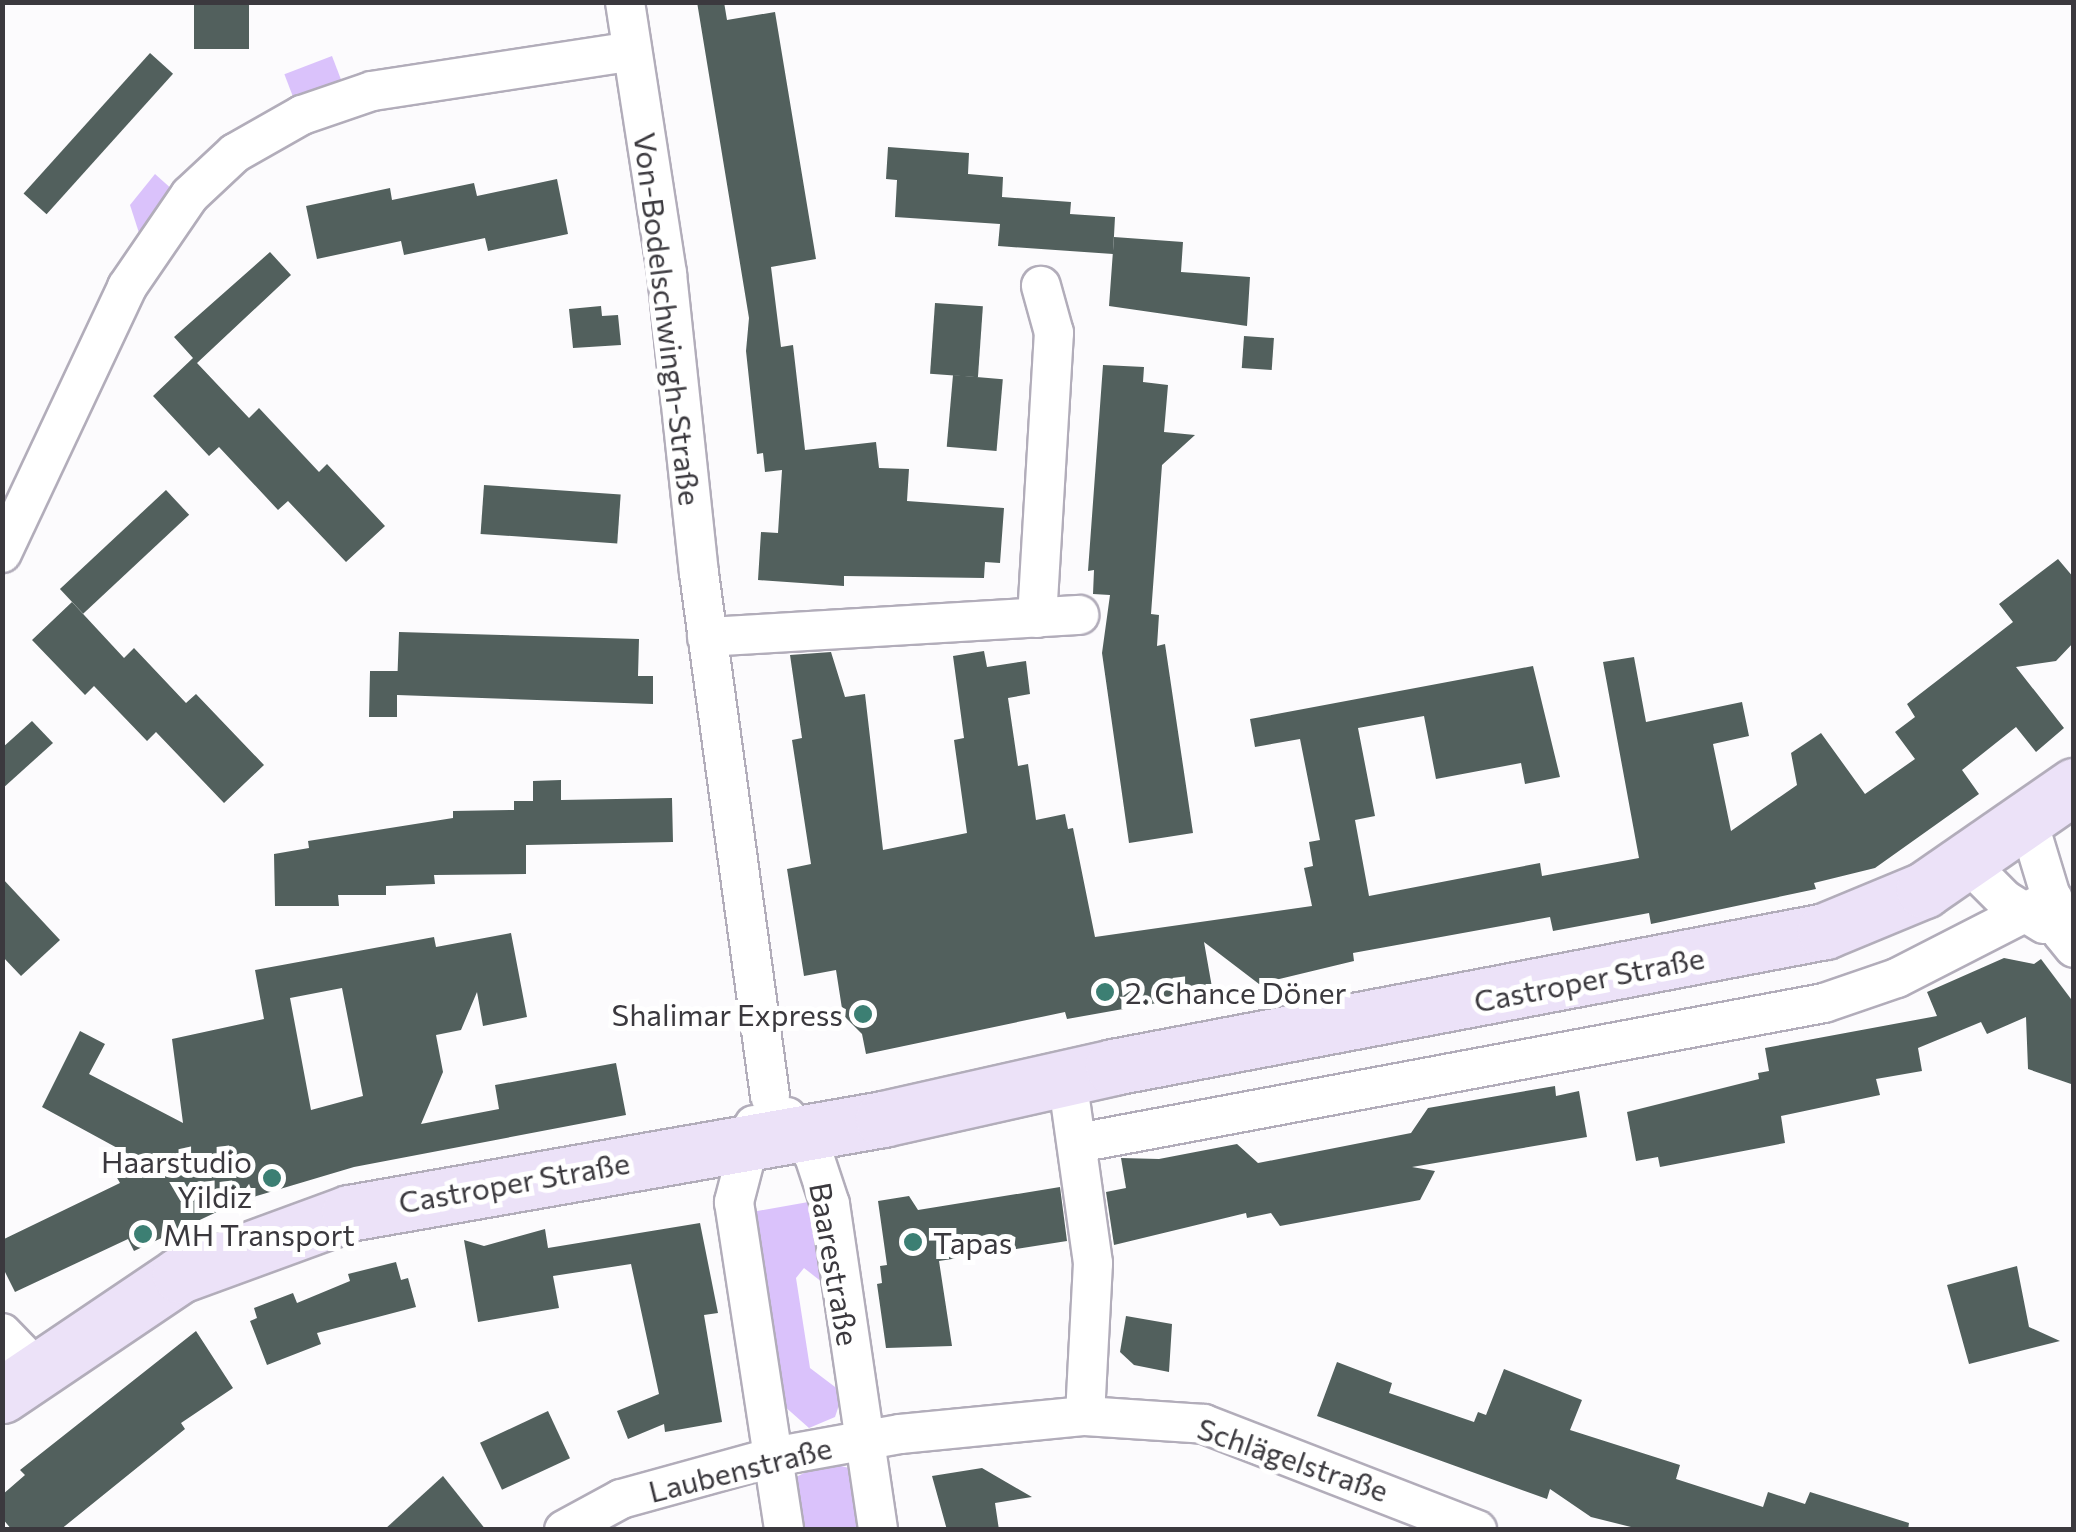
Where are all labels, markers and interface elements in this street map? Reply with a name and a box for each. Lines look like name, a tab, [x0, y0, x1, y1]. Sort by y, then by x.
street label: Von-Bodelschwingh-Straße	[627, 130, 709, 508]
street label: Castroper Straße	[1471, 939, 1707, 1019]
place label: 2. Chance Döner	[1125, 974, 1347, 1010]
marker: 2. Chance Döner	[1094, 981, 1116, 1003]
place label: Shalimar Express	[612, 996, 843, 1032]
marker: Shalimar Express	[852, 1003, 874, 1025]
place label: Haarstudio Yildiz	[101, 1143, 252, 1214]
street label: Castroper Straße	[396, 1144, 632, 1220]
marker: Haarstudio Yildiz	[261, 1167, 283, 1189]
street label: Baarestraße	[803, 1179, 867, 1349]
place label: MH Transport	[163, 1216, 355, 1252]
marker: MH Transport	[132, 1223, 154, 1245]
place label: Tapas	[933, 1224, 1012, 1260]
marker: Tapas	[902, 1231, 924, 1253]
street label: Schlägelstraße	[1193, 1410, 1393, 1508]
street label: Laubenstraße	[645, 1429, 835, 1509]

